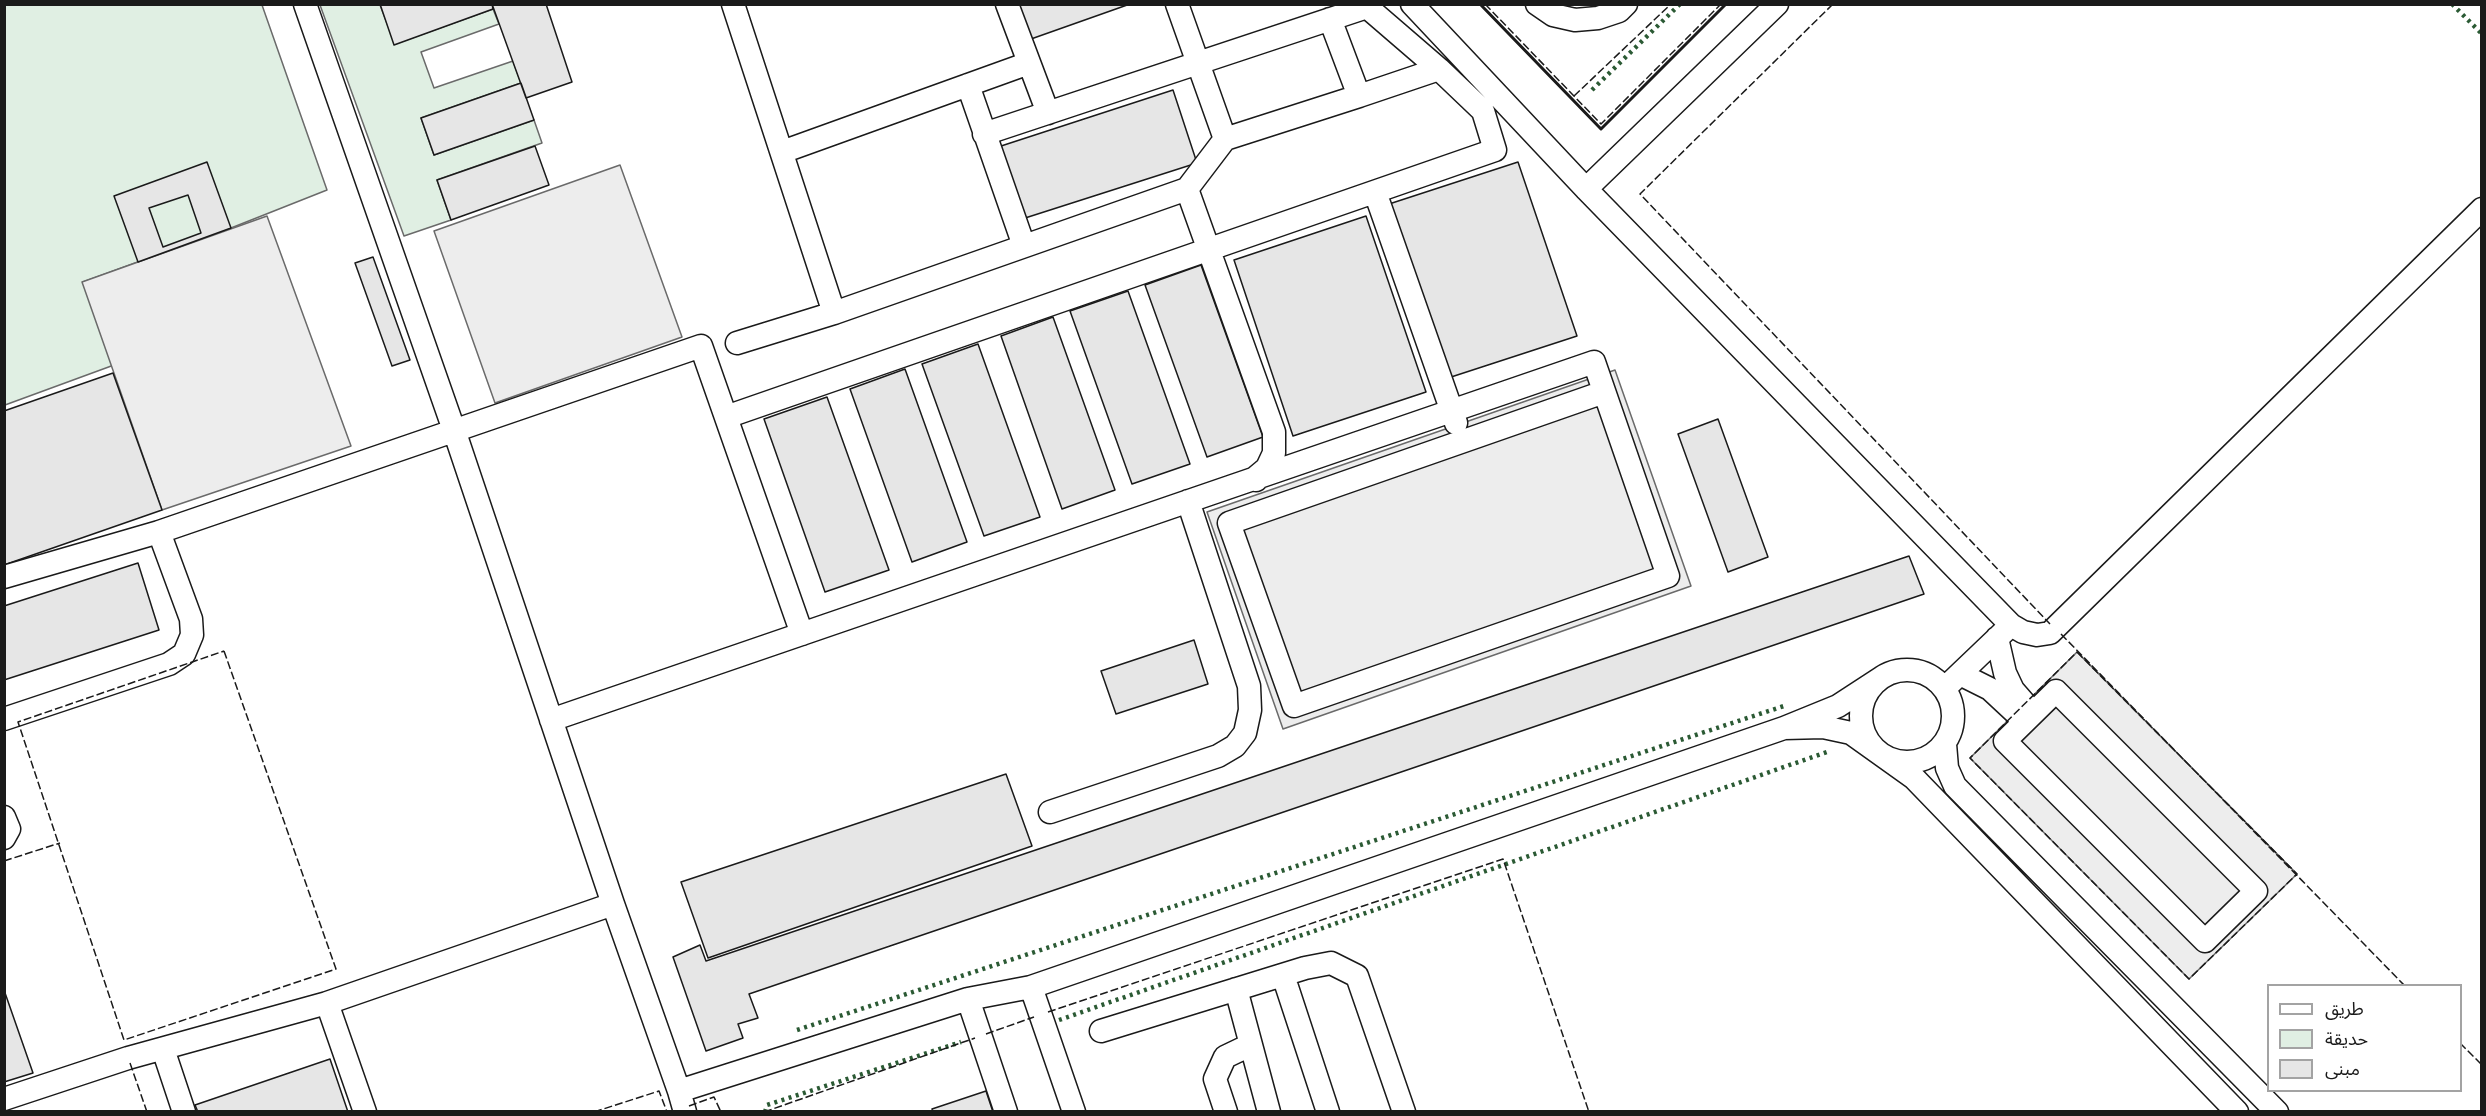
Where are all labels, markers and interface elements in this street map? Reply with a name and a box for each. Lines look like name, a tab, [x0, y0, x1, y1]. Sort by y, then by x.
legend	[2267, 984, 2462, 1092]
text: طريق	[2325, 997, 2364, 1019]
text: حديقة	[2325, 1027, 2368, 1049]
text: مبنى	[2325, 1057, 2360, 1079]

